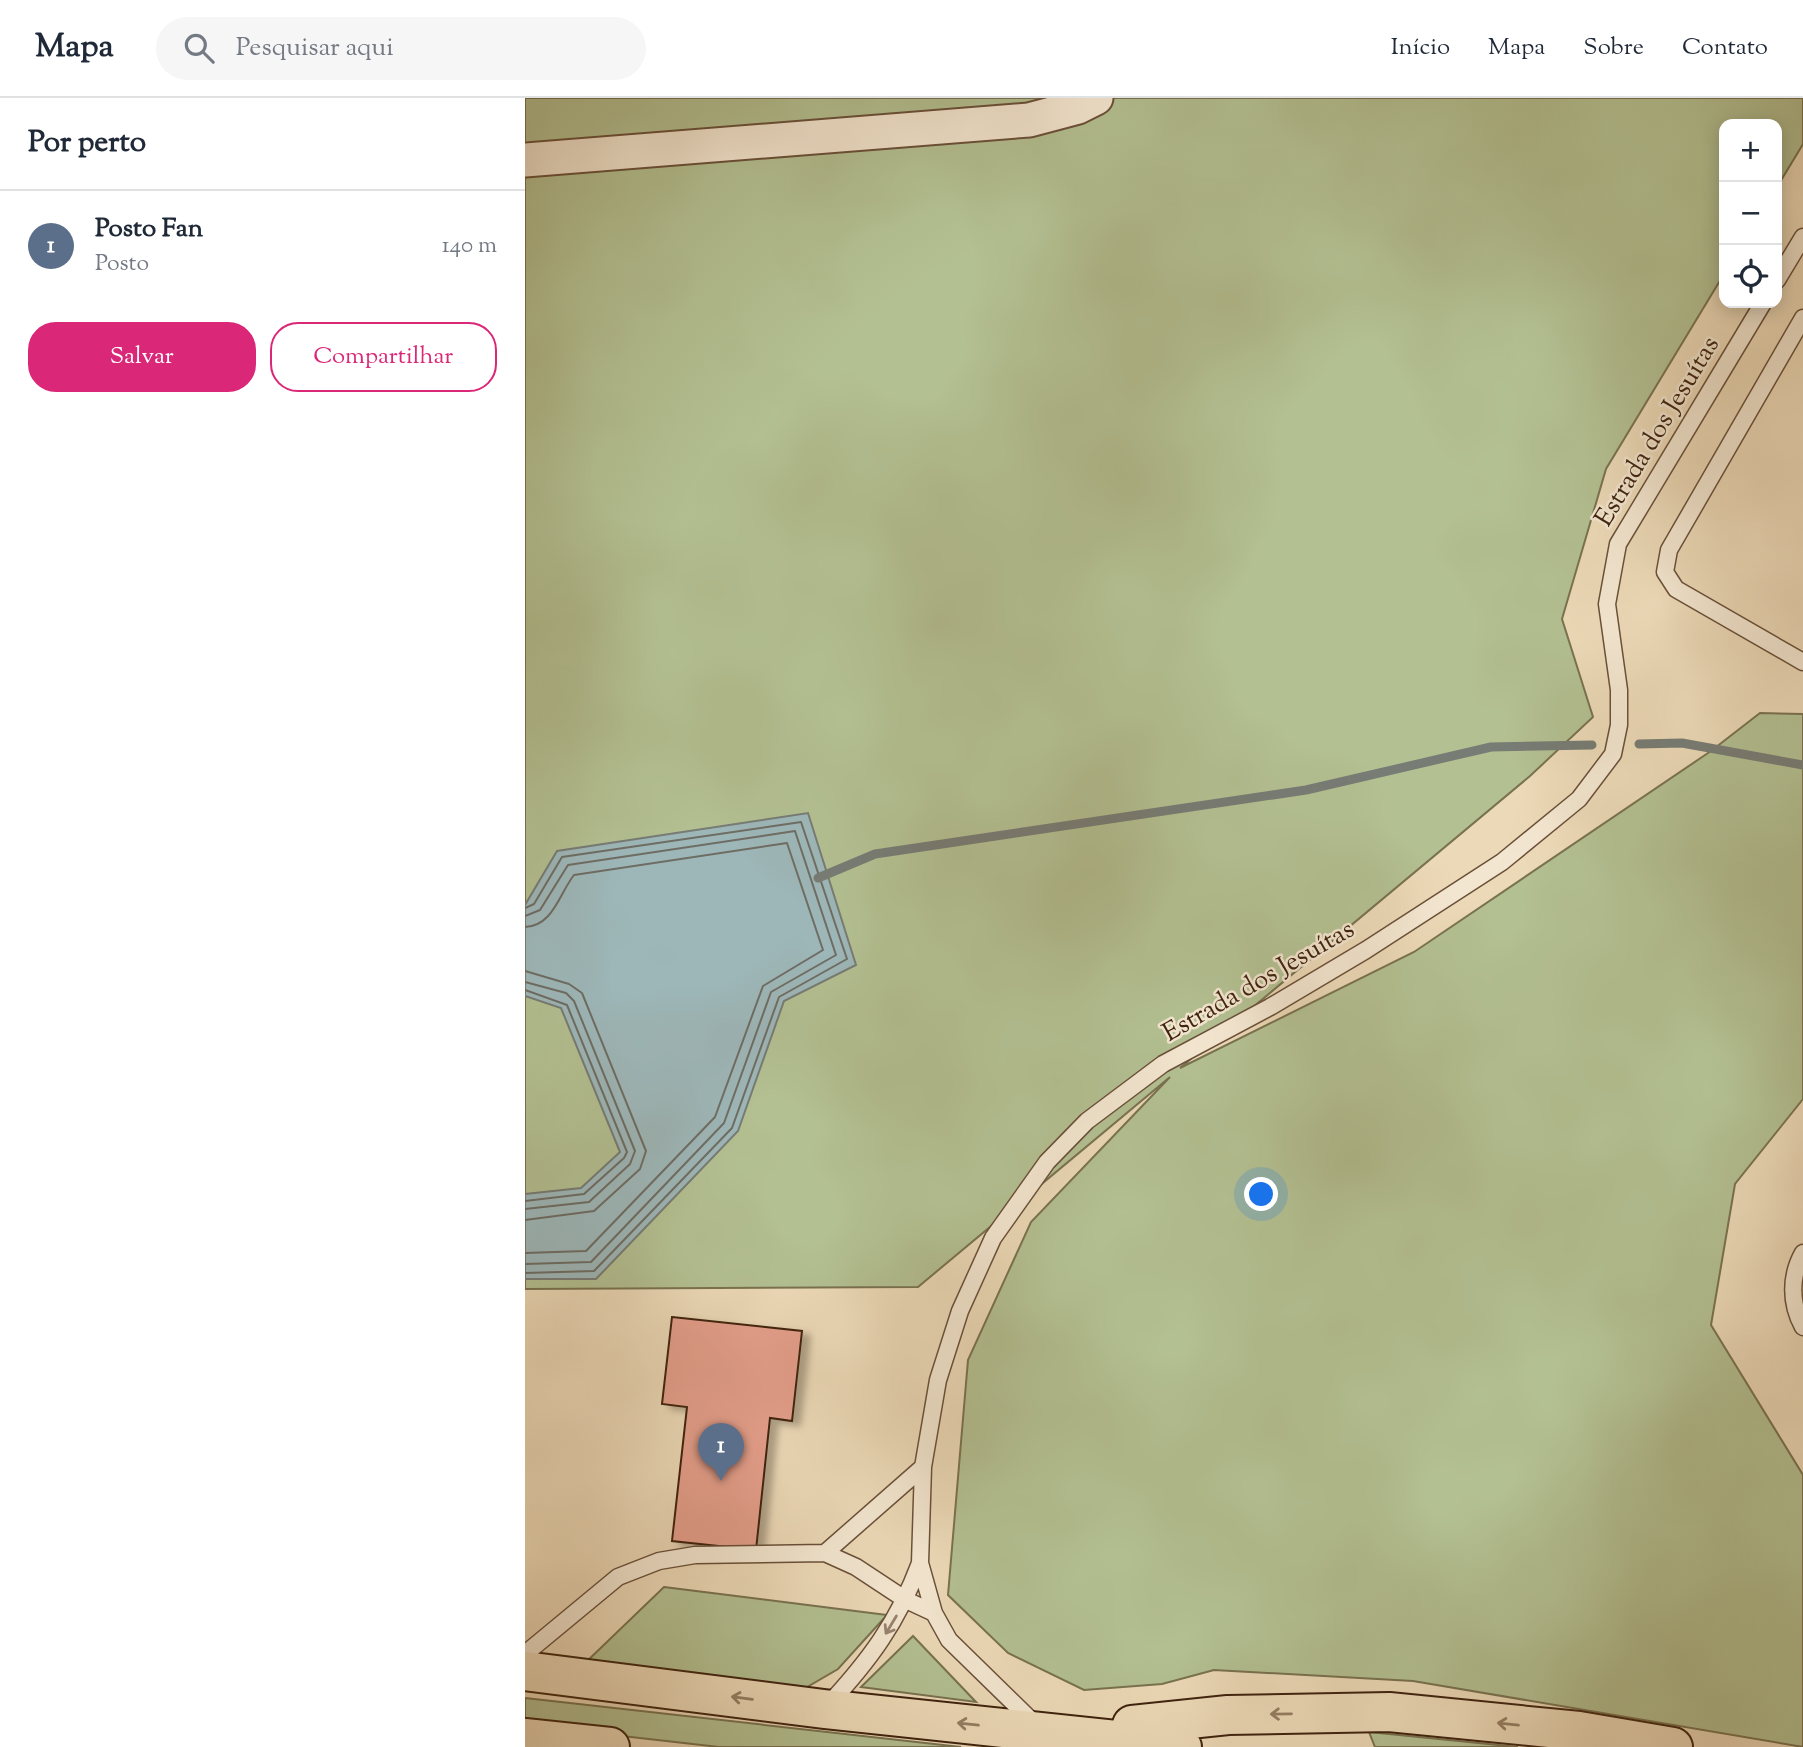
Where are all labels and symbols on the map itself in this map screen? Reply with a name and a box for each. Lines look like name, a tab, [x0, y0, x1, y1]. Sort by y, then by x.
street label: Estrada dos Jesuítas	[1587, 330, 1729, 534]
street label: Estrada dos Jesuítas	[1156, 912, 1362, 1052]
your location	[1244, 1177, 1278, 1211]
pin: 1	[698, 1423, 744, 1481]
one-way arrow	[884, 1615, 898, 1635]
one-way arrow	[731, 1692, 754, 1705]
one-way arrow	[1270, 1707, 1293, 1721]
one-way arrow	[957, 1717, 980, 1730]
one-way arrow	[1498, 1717, 1520, 1730]

